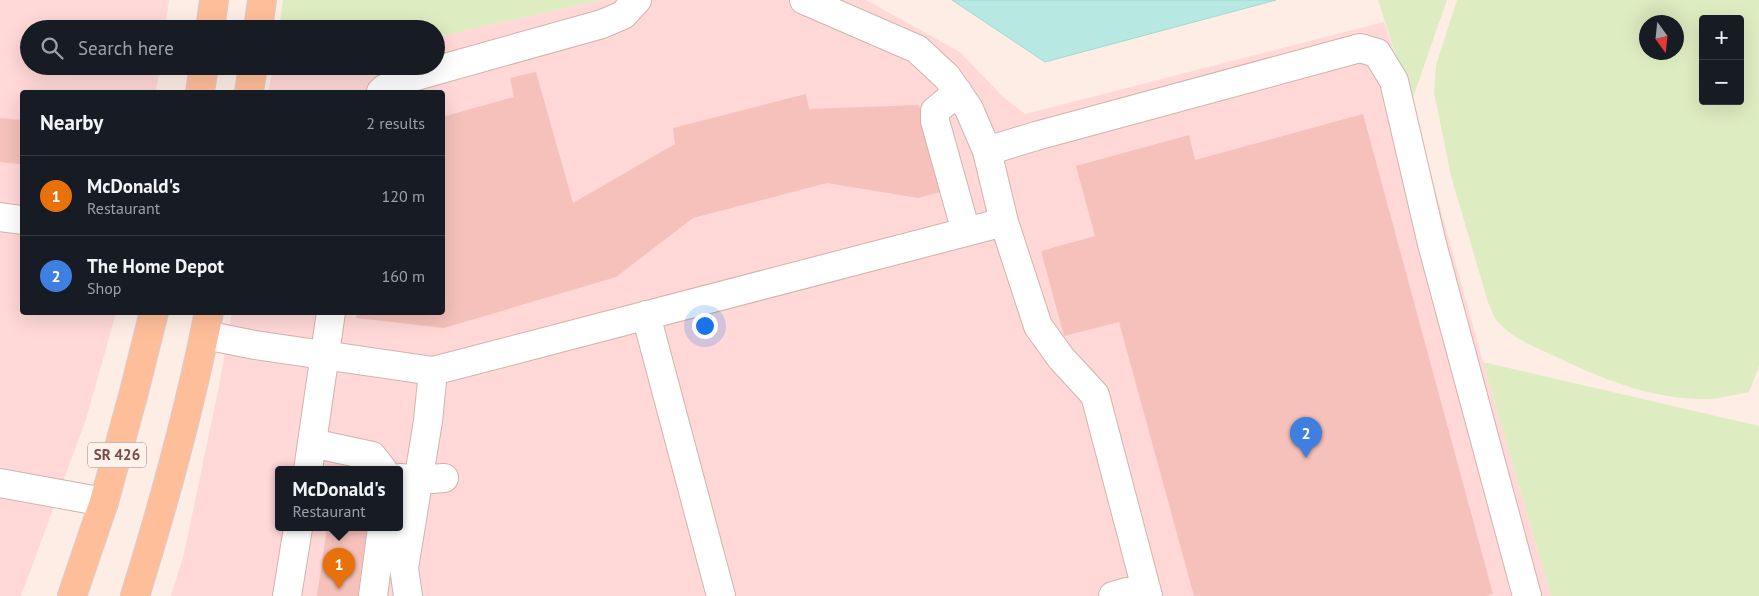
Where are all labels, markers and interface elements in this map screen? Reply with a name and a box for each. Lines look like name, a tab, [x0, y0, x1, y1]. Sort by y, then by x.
north arrow	[1639, 15, 1684, 60]
map controls	[1699, 15, 1744, 105]
button: +	[1699, 15, 1744, 60]
search box	[20, 20, 445, 75]
icon: search	[38, 34, 66, 62]
text: Search here	[78, 36, 174, 60]
button: −	[1699, 60, 1744, 105]
text: Nearby	[40, 109, 103, 136]
text: 2 results	[366, 113, 425, 133]
text: McDonald's	[87, 174, 180, 198]
text: 1	[51, 186, 61, 206]
text: 120 m	[382, 186, 425, 206]
text: Restaurant	[87, 198, 160, 218]
text: The Home Depot	[87, 254, 224, 278]
text: 2	[51, 266, 61, 286]
text: 160 m	[382, 266, 425, 286]
text: Shop	[87, 278, 121, 298]
your location	[692, 313, 718, 339]
pin: 2	[1290, 417, 1322, 458]
road number: SR 426	[88, 442, 146, 468]
popup	[275, 466, 403, 531]
text: McDonald's	[293, 477, 386, 501]
text: Restaurant	[293, 501, 366, 521]
pin: 1	[323, 548, 355, 589]

